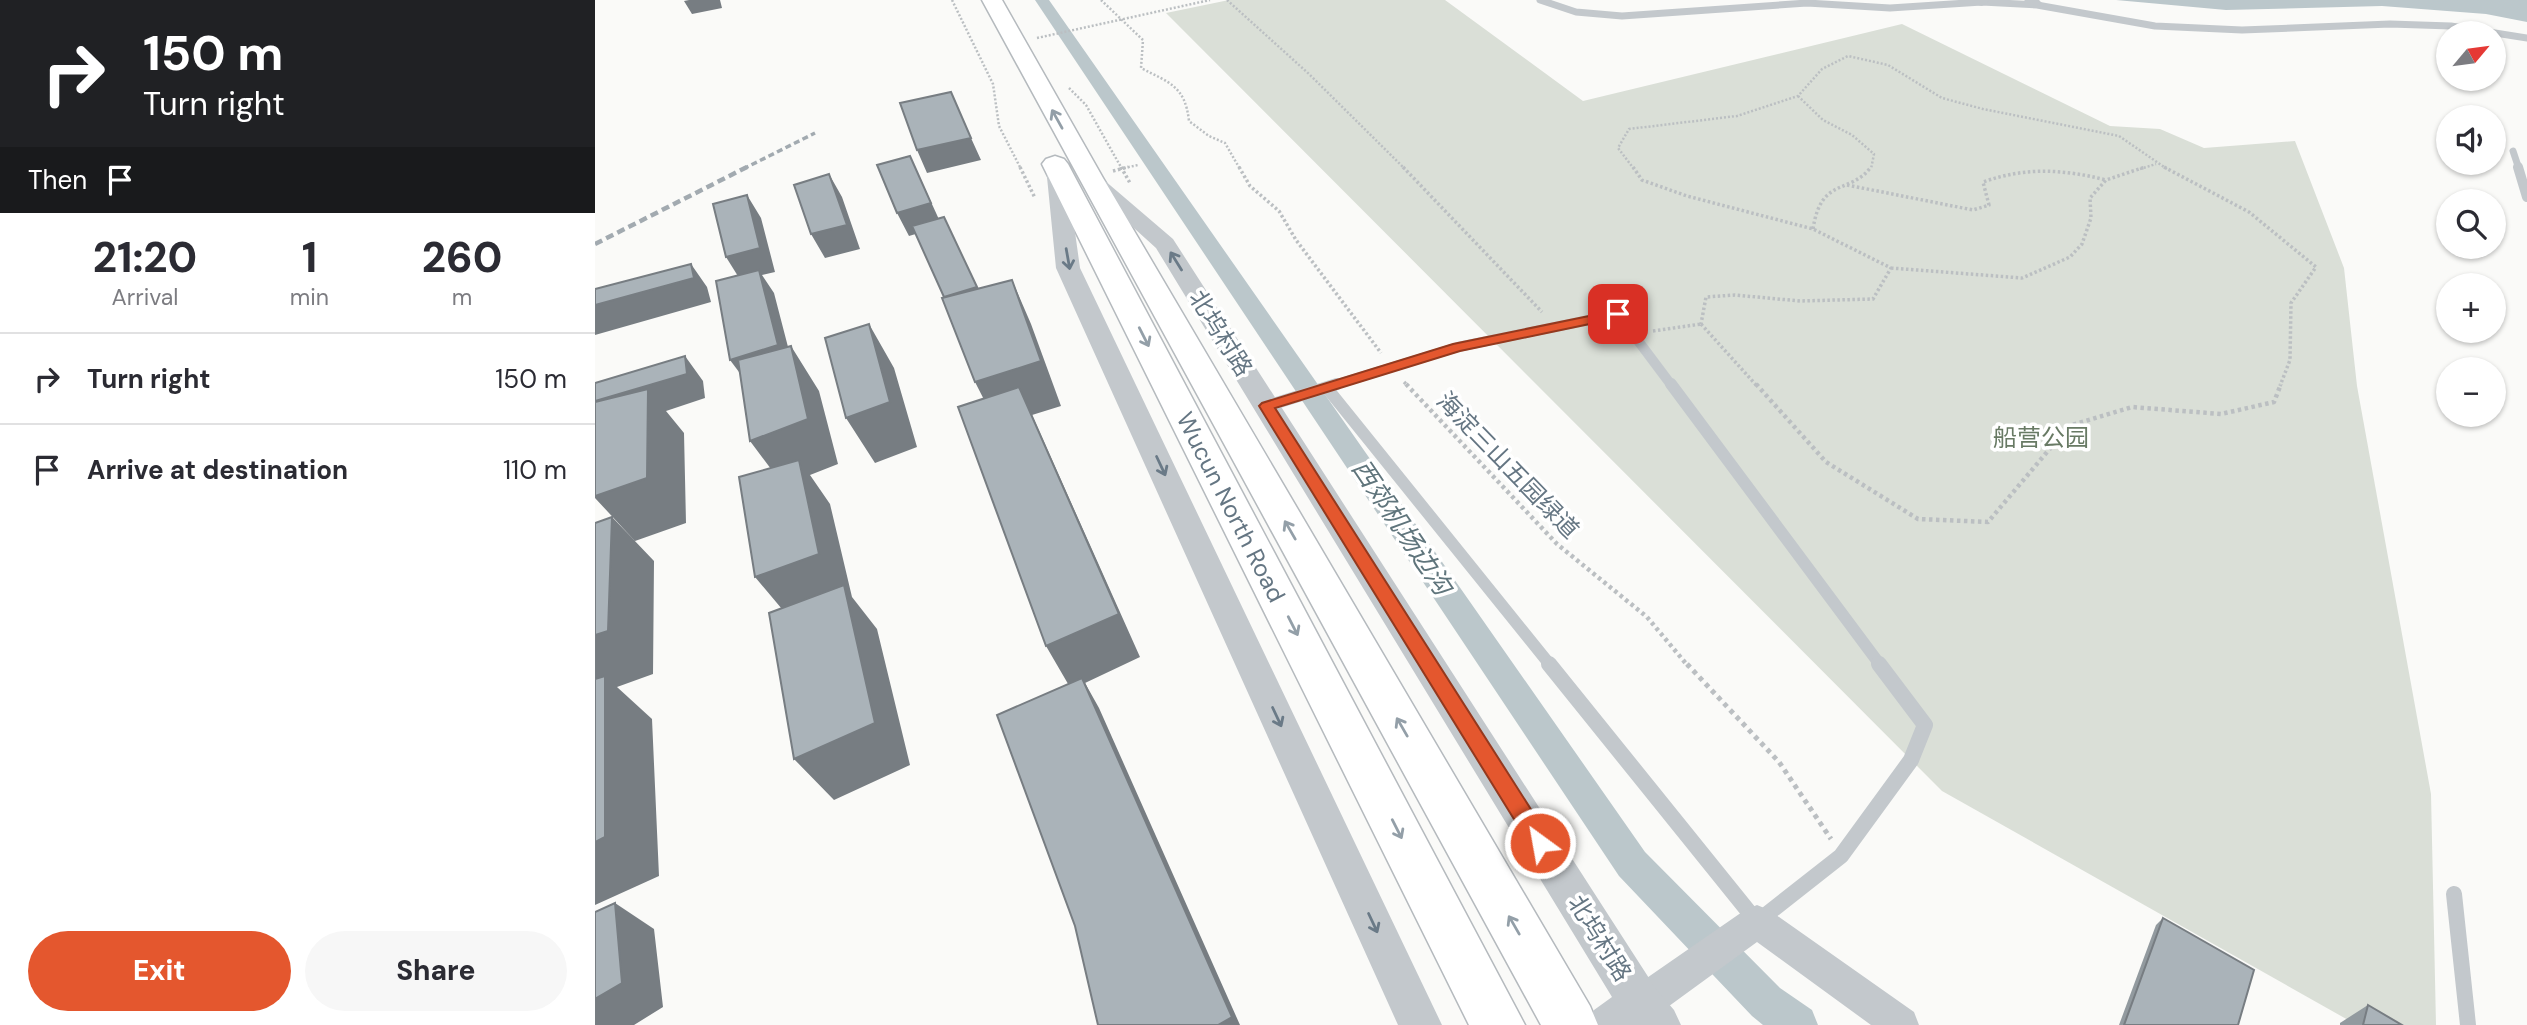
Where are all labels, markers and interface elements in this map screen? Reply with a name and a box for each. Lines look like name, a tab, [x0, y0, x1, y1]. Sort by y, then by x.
text: 150 m	[143, 21, 283, 85]
north arrow	[2436, 21, 2506, 91]
map controls	[2436, 21, 2506, 427]
icon: right	[28, 28, 119, 119]
text: Turn right	[143, 83, 285, 125]
button: sound	[2436, 105, 2506, 175]
one-way arrow	[1050, 109, 1063, 130]
icon: arrive	[101, 161, 139, 199]
text: Then	[28, 163, 87, 197]
button: search	[2436, 189, 2506, 259]
text: 21:20	[93, 230, 197, 285]
text: 1	[302, 230, 317, 285]
text: 260	[422, 230, 502, 285]
one-way arrow	[1062, 247, 1075, 270]
one-way arrow	[1168, 251, 1182, 271]
button: +	[2436, 273, 2506, 343]
text: Arrival	[111, 282, 178, 312]
text: min	[290, 282, 329, 312]
text: m	[452, 282, 472, 312]
street label: 北坞村路	[1182, 284, 1260, 382]
pin	[1588, 284, 1648, 344]
icon: arrive	[1599, 295, 1637, 333]
one-way arrow	[1137, 326, 1151, 347]
button: −	[2436, 357, 2506, 427]
icon: right	[28, 360, 66, 398]
text: Turn right	[87, 362, 211, 396]
text: 150 m	[495, 362, 567, 396]
street label: 海淀三山五园绿道	[1430, 385, 1586, 545]
street label: Wucun North Road	[1170, 407, 1292, 607]
park label: 船营公园	[1993, 422, 2089, 453]
icon: arrive	[28, 451, 66, 489]
text: Arrive at destination	[87, 453, 348, 487]
text: 110 m	[503, 453, 567, 487]
water label: 西郊机场边沟	[1344, 453, 1461, 604]
one-way arrow	[1155, 455, 1168, 476]
one-way arrow	[1283, 520, 1297, 540]
one-way arrow	[1286, 615, 1300, 636]
one-way arrow	[1271, 706, 1284, 727]
one-way arrow	[1395, 718, 1409, 738]
position arrow	[1503, 806, 1577, 880]
one-way arrow	[1390, 818, 1404, 838]
street label: 北坞村路	[1561, 889, 1639, 987]
one-way arrow	[1367, 912, 1380, 933]
one-way arrow	[1507, 916, 1521, 936]
button: Exit	[28, 931, 291, 1011]
button: Share	[305, 931, 567, 1011]

